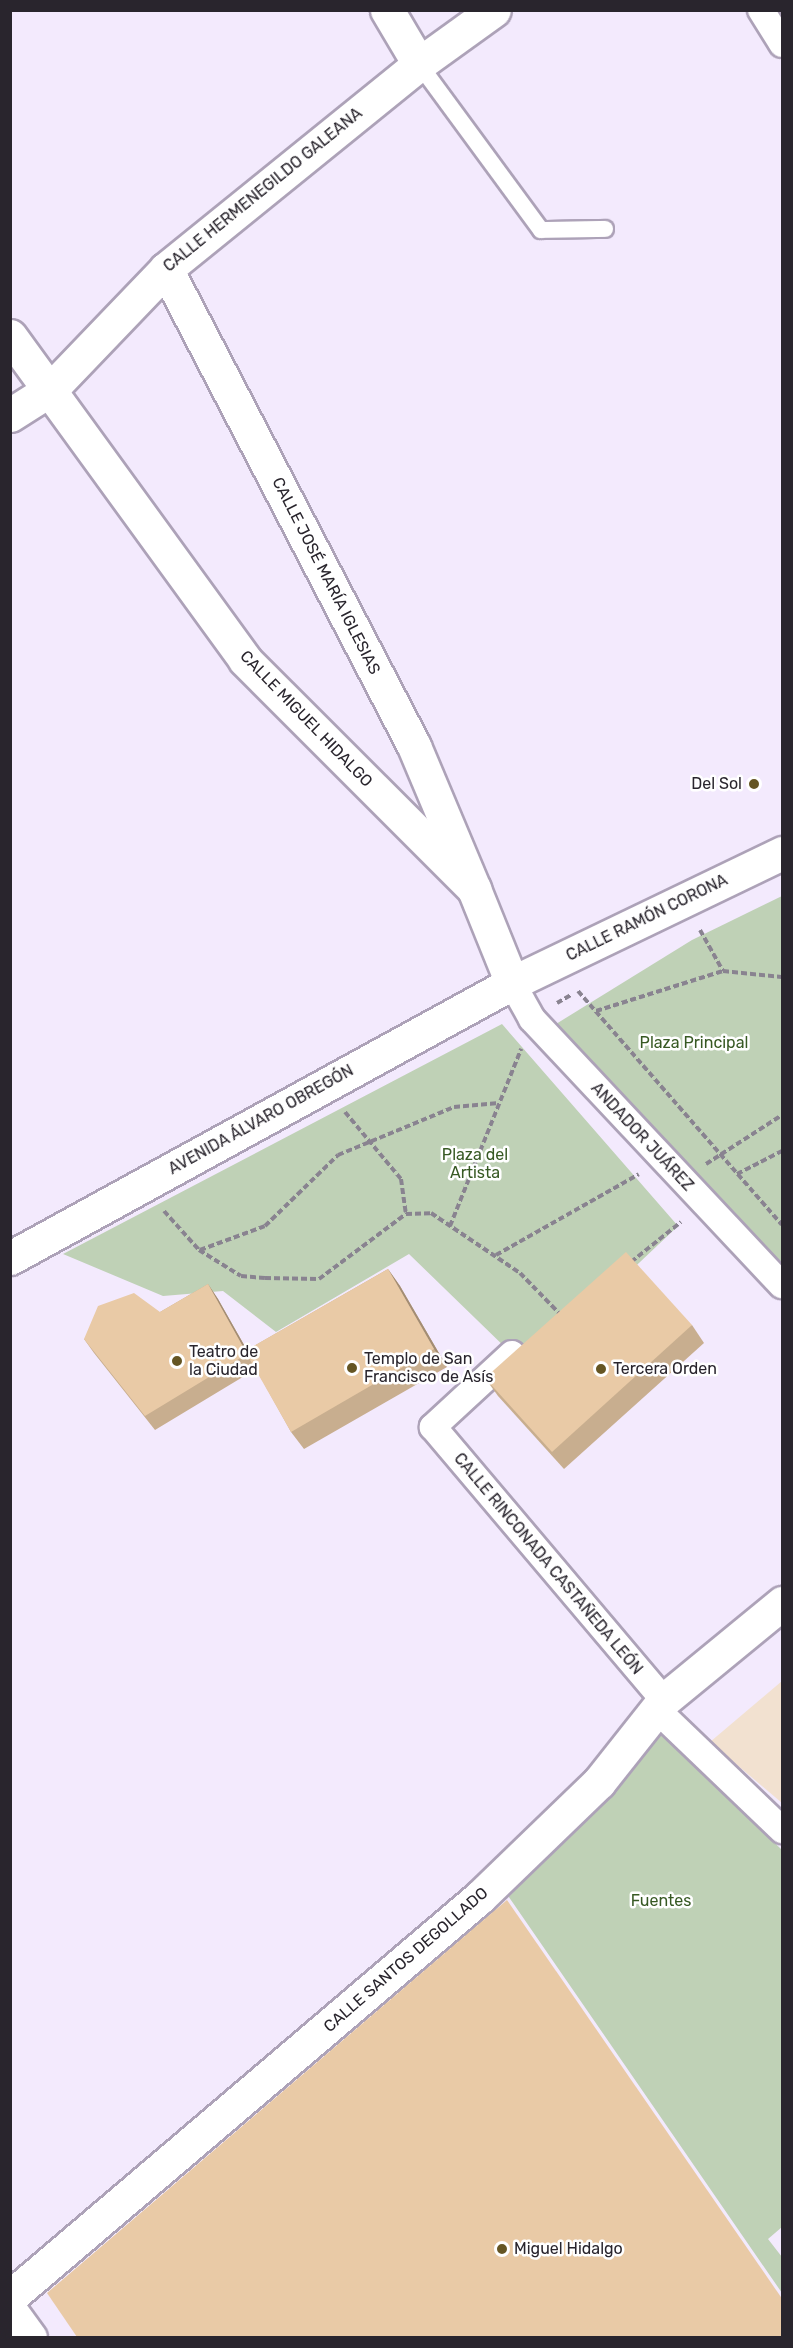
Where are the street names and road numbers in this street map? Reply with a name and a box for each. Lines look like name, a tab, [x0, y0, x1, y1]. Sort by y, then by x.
street label: CALLE HERMENEGILDO GALEANA	[160, 104, 366, 276]
street label: CALLE JOSÉ MARÍA IGLESIAS	[268, 474, 384, 678]
street label: CALLE MIGUEL HIDALGO	[236, 647, 376, 791]
street label: CALLE RAMÓN CORONA	[563, 871, 731, 965]
street label: AVENIDA ÁLVARO OBREGÓN	[165, 1061, 357, 1179]
street label: ANDADOR JUÁREZ	[587, 1079, 697, 1195]
street label: CALLE RINCONADA CASTAÑEDA LEÓN	[449, 1449, 647, 1679]
street label: CALLE SANTOS DEGOLLADO	[320, 1883, 492, 2037]

